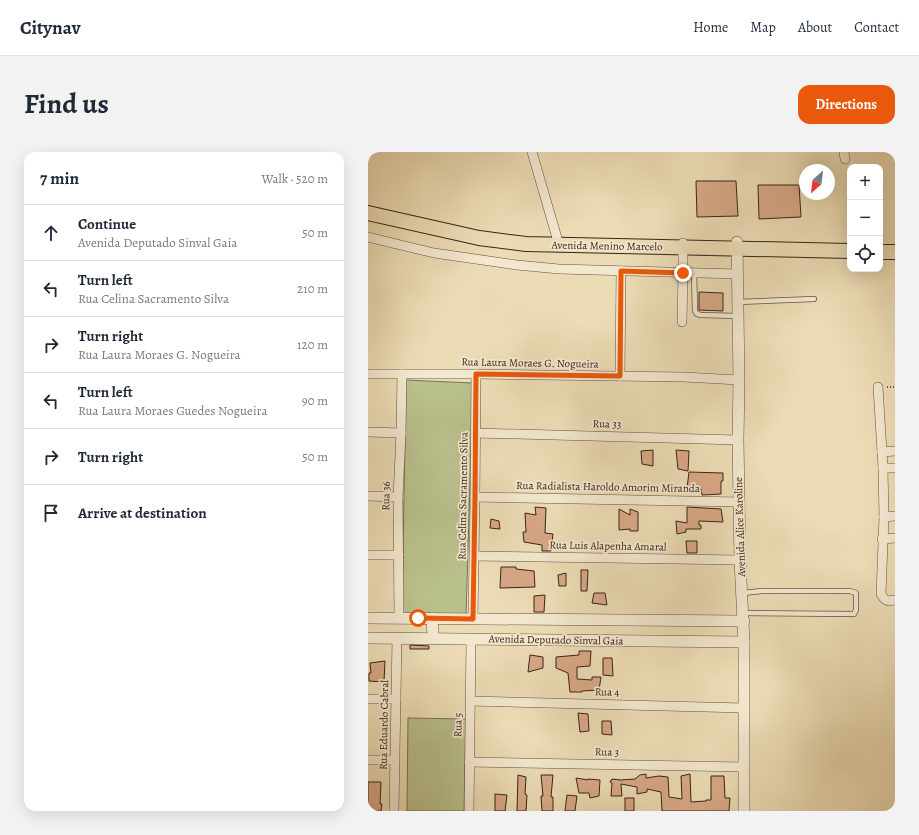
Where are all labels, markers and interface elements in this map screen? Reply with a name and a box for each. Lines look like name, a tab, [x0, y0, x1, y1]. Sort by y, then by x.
text: Citynav	[20, 15, 81, 41]
text: Home	[693, 18, 728, 37]
text: Map	[750, 18, 776, 37]
text: About	[798, 18, 832, 37]
text: Contact	[854, 18, 899, 37]
text: Find us	[24, 85, 109, 123]
button: Directions	[798, 85, 895, 124]
north arrow	[799, 164, 835, 200]
map controls	[847, 164, 883, 272]
button: +	[847, 164, 883, 200]
text: 7 min	[40, 167, 79, 190]
text: Walk · 520 m	[261, 170, 328, 187]
button: −	[847, 200, 883, 236]
text: Continue	[78, 214, 136, 234]
icon: ahead	[40, 222, 62, 244]
text: 50 m	[302, 224, 328, 241]
text: Avenida Deputado Sinval Gaia	[78, 234, 237, 251]
button: locate	[847, 236, 883, 272]
street label: Avenida Menino Marcelo	[550, 238, 663, 254]
route end	[674, 264, 692, 282]
text: Turn left	[78, 270, 133, 290]
icon: left	[40, 278, 62, 300]
text: 210 m	[297, 280, 328, 297]
text: Rua Celina Sacramento Silva	[78, 290, 229, 307]
text: Turn right	[78, 326, 143, 346]
icon: right	[40, 334, 62, 356]
text: 120 m	[297, 336, 328, 353]
text: Rua Laura Moraes G. Nogueira	[78, 346, 241, 363]
street label: Rua Laura Moraes G. Nogueira	[461, 354, 600, 372]
text: Turn left	[78, 382, 133, 402]
icon: left	[40, 390, 62, 412]
text: 90 m	[302, 392, 328, 409]
text: Rua Laura Moraes Guedes Nogueira	[78, 402, 268, 419]
street label: Rua 33	[592, 416, 622, 432]
street label: Rua Celina Sacramento Silva	[454, 431, 472, 560]
icon: right	[40, 446, 62, 468]
text: Turn right	[78, 447, 143, 467]
text: 50 m	[302, 448, 328, 465]
street label: Avenida Alice Karoline	[731, 477, 749, 578]
street label: Rua Radialista Haroldo Amorim Miranda	[516, 478, 701, 496]
street label: Rua 36	[378, 481, 394, 511]
icon: arrive	[40, 502, 62, 524]
text: Arrive at destination	[78, 503, 207, 523]
street label: Rua Luís Alapenha Amaral	[549, 537, 667, 555]
route start	[409, 609, 427, 627]
street label: Avenida Deputado Sinval Gaia	[487, 631, 624, 649]
street label: Rua Eduardo Cabral	[376, 680, 392, 770]
street label: Rua 4	[595, 684, 619, 700]
street label: Rua 5	[450, 712, 466, 737]
street label: Rua 3	[595, 744, 619, 760]

